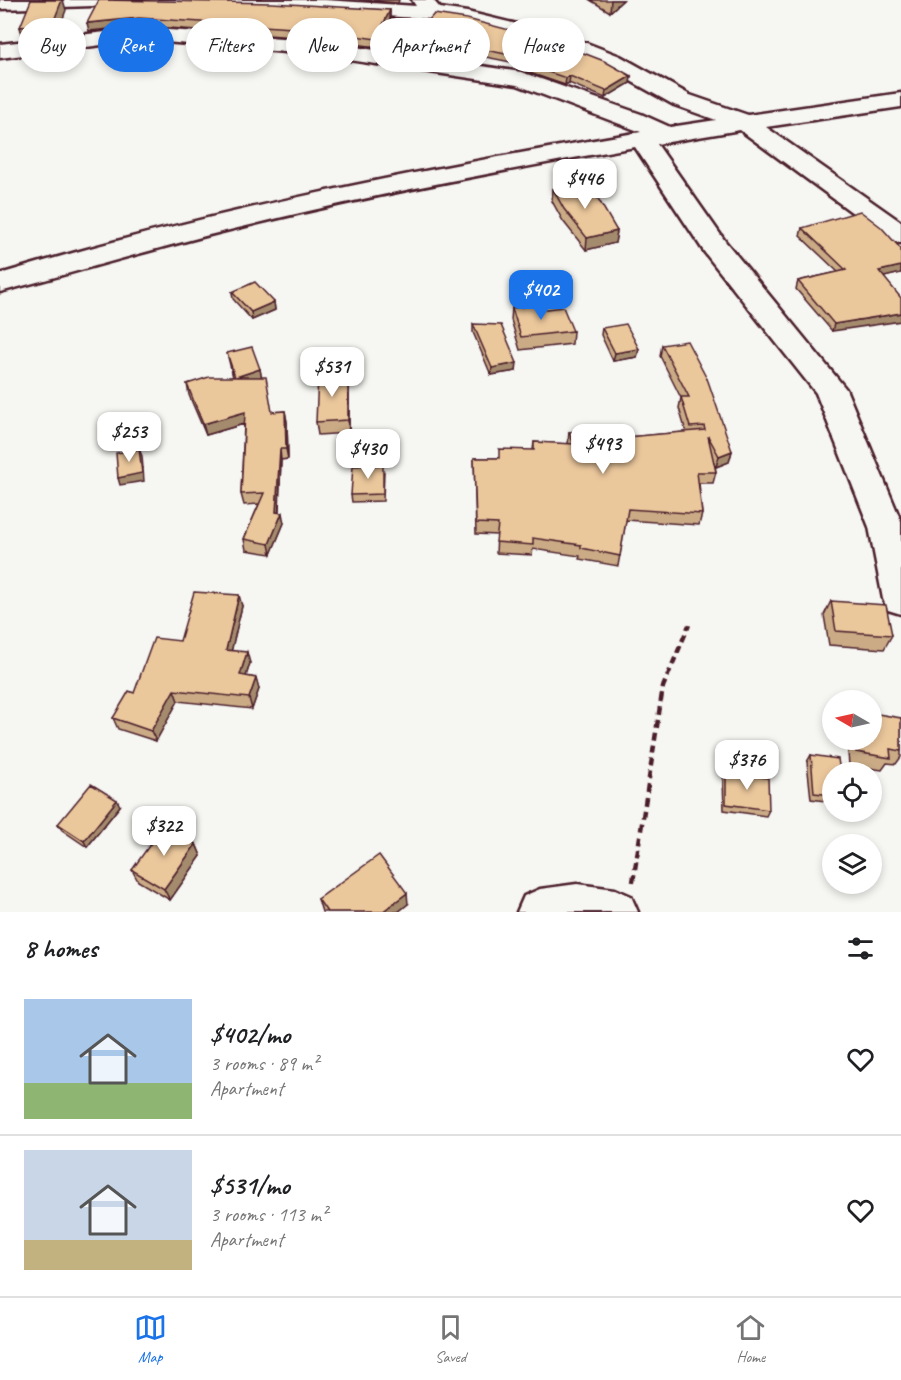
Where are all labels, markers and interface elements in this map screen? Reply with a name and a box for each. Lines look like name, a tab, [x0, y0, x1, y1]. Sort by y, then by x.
chip: Buy	[18, 18, 86, 72]
chip: Rent	[98, 18, 174, 72]
chip: Filters	[186, 18, 274, 72]
chip: New	[286, 18, 358, 72]
chip: Apartment	[370, 18, 490, 72]
chip: House	[502, 18, 585, 72]
pin: $446	[549, 159, 621, 210]
text: $446	[567, 166, 603, 191]
pin: $402	[505, 270, 577, 321]
text: $402	[523, 277, 559, 302]
pin: $531	[296, 347, 368, 398]
text: $531	[314, 354, 350, 379]
pin: $253	[93, 412, 165, 463]
text: $253	[111, 419, 147, 444]
pin: $493	[567, 424, 639, 475]
pin: $430	[332, 429, 404, 480]
text: $493	[585, 431, 621, 456]
text: $430	[350, 436, 386, 461]
north arrow	[822, 690, 882, 750]
map controls	[822, 690, 882, 894]
pin: $376	[711, 740, 783, 791]
text: $376	[729, 747, 765, 772]
button: locate	[822, 762, 882, 822]
pin: $322	[128, 806, 200, 857]
text: $322	[146, 813, 182, 838]
button: layers	[822, 834, 882, 894]
text: 8 homes	[24, 932, 97, 965]
icon: filters	[844, 932, 877, 965]
text: $402/mo	[210, 1018, 290, 1051]
icon: home	[72, 1023, 144, 1095]
icon: heart	[844, 1043, 877, 1076]
text: 3 rooms · 89 m²	[210, 1051, 318, 1076]
text: Apartment	[210, 1076, 283, 1101]
text: $531/mo	[210, 1169, 290, 1202]
icon: home	[72, 1174, 144, 1246]
icon: heart	[844, 1194, 877, 1227]
text: 3 rooms · 113 m²	[210, 1202, 327, 1227]
text: Apartment	[210, 1227, 283, 1252]
tab: Map	[134, 1311, 167, 1367]
tab: Saved	[434, 1311, 467, 1367]
tab: Home	[734, 1311, 767, 1367]

